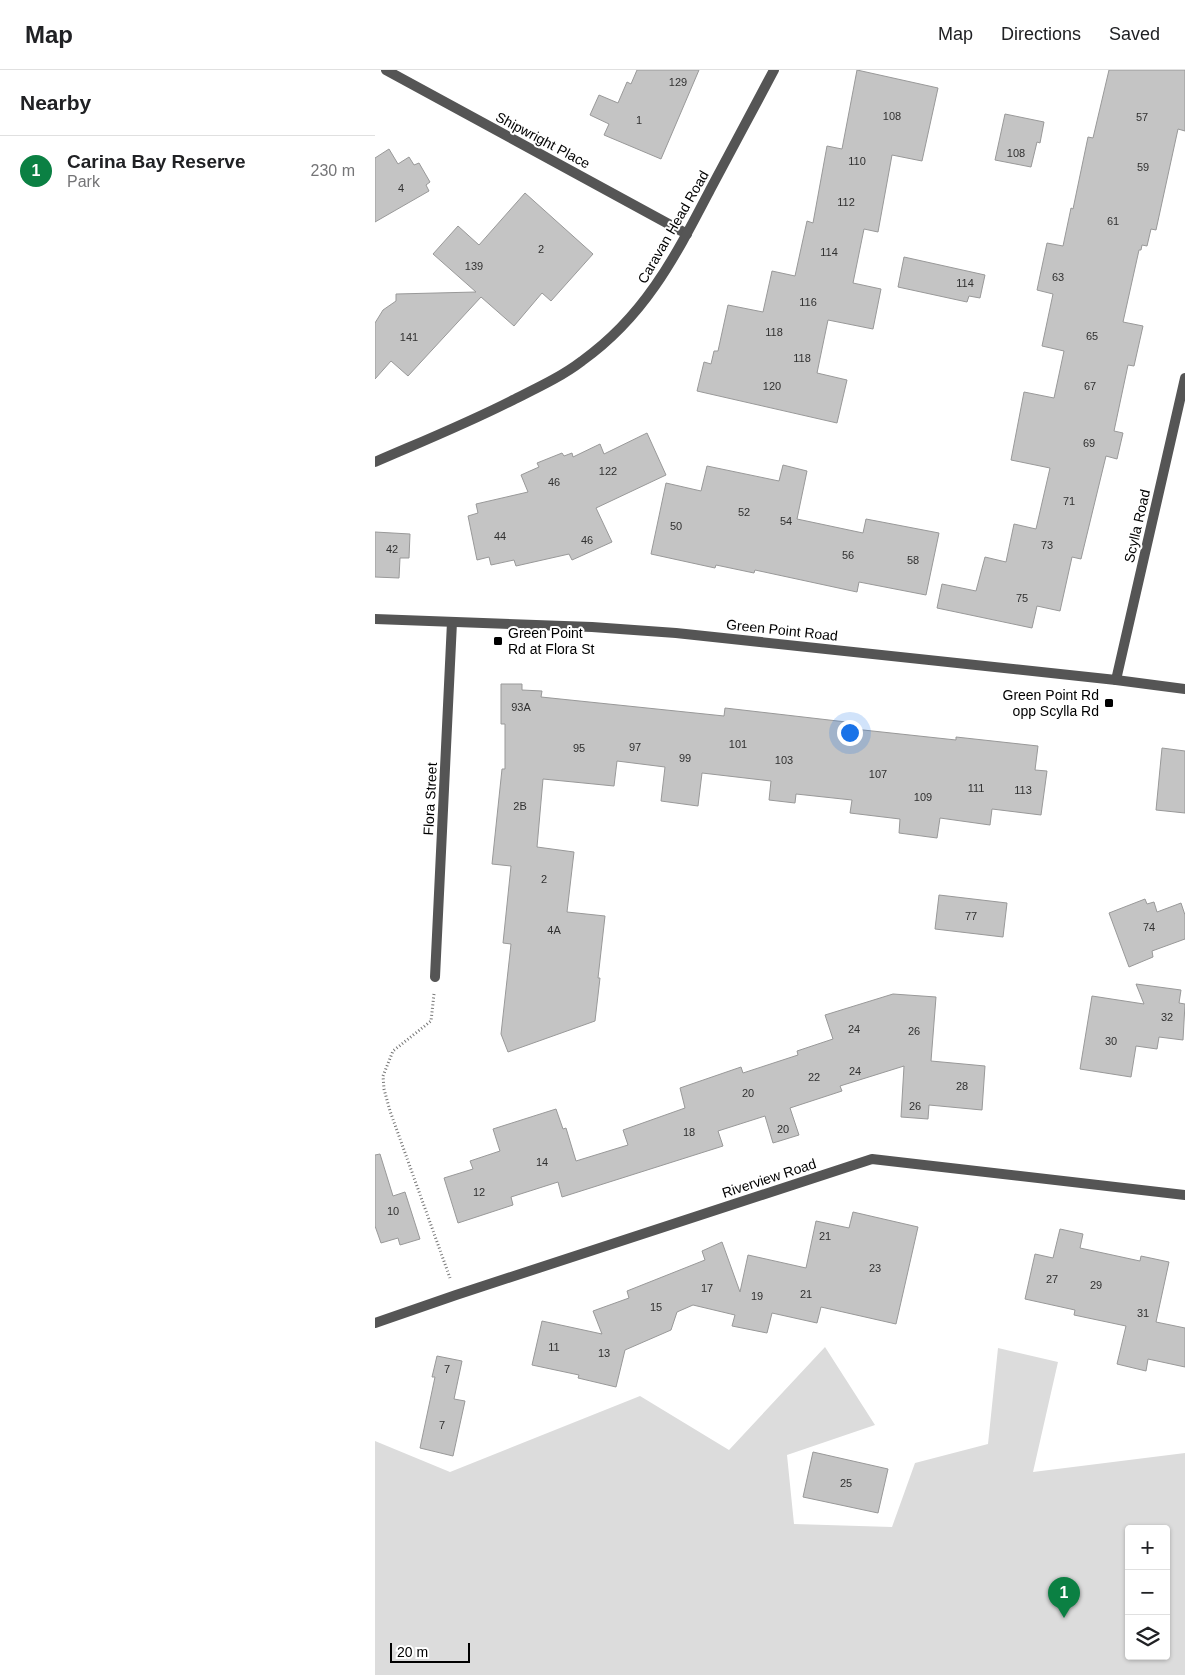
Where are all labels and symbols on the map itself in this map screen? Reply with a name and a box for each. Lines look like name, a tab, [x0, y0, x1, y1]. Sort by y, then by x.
house number: 129	[669, 76, 687, 88]
street label: Shipwright Place	[493, 108, 593, 172]
house number: 108	[883, 110, 901, 122]
house number: 57	[1136, 111, 1148, 123]
house number: 1	[636, 114, 642, 126]
house number: 108	[1007, 147, 1025, 159]
house number: 110	[848, 155, 866, 167]
house number: 59	[1137, 161, 1149, 173]
street label: Caravan Head Road	[634, 168, 712, 286]
house number: 4	[398, 182, 404, 194]
house number: 112	[837, 196, 855, 208]
house number: 61	[1107, 215, 1119, 227]
house number: 2	[538, 243, 544, 255]
house number: 114	[820, 246, 838, 258]
house number: 139	[465, 260, 483, 272]
house number: 63	[1052, 271, 1064, 283]
house number: 114	[956, 277, 974, 289]
house number: 116	[799, 296, 817, 308]
house number: 118	[765, 326, 783, 338]
house number: 65	[1086, 330, 1098, 342]
house number: 141	[400, 331, 418, 343]
house number: 118	[793, 352, 811, 364]
house number: 120	[763, 380, 781, 392]
house number: 67	[1084, 380, 1096, 392]
house number: 69	[1083, 437, 1095, 449]
house number: 122	[599, 465, 617, 477]
house number: 46	[548, 476, 560, 488]
street label: Scylla Road	[1121, 488, 1153, 564]
house number: 71	[1063, 495, 1075, 507]
house number: 52	[738, 506, 750, 518]
house number: 54	[780, 515, 792, 527]
house number: 50	[670, 520, 682, 532]
house number: 44	[494, 530, 506, 542]
house number: 46	[581, 534, 593, 546]
house number: 73	[1041, 539, 1053, 551]
house number: 42	[386, 543, 398, 555]
house number: 56	[842, 549, 854, 561]
house number: 58	[907, 554, 919, 566]
house number: 75	[1016, 592, 1028, 604]
street label: Green Point Road	[725, 616, 839, 644]
place label: Green Point Rd at Flora St	[508, 625, 594, 657]
marker: Green Point Rd at Flora St	[492, 635, 504, 647]
place label: Green Point Rd opp Scylla Rd	[1003, 687, 1099, 719]
marker: Green Point Rd opp Scylla Rd	[1103, 697, 1115, 709]
house number: 93A	[511, 701, 531, 713]
your location	[837, 720, 863, 746]
house number: 101	[729, 738, 747, 750]
house number: 97	[629, 741, 641, 753]
house number: 95	[573, 742, 585, 754]
house number: 99	[679, 752, 691, 764]
house number: 103	[775, 754, 793, 766]
street label: Flora Street	[420, 762, 440, 836]
house number: 107	[869, 768, 887, 780]
house number: 111	[968, 782, 984, 794]
house number: 113	[1014, 784, 1032, 796]
house number: 109	[914, 791, 932, 803]
house number: 2B	[513, 800, 527, 812]
house number: 2	[541, 873, 547, 885]
house number: 77	[965, 910, 977, 922]
house number: 74	[1143, 921, 1155, 933]
house number: 4A	[547, 924, 561, 936]
house number: 32	[1161, 1011, 1173, 1023]
house number: 24	[848, 1023, 860, 1035]
house number: 26	[908, 1025, 920, 1037]
house number: 30	[1105, 1035, 1117, 1047]
house number: 24	[849, 1065, 861, 1077]
house number: 22	[808, 1071, 820, 1083]
house number: 28	[956, 1080, 968, 1092]
house number: 20	[742, 1087, 754, 1099]
house number: 26	[909, 1100, 921, 1112]
house number: 20	[777, 1123, 789, 1135]
house number: 18	[683, 1126, 695, 1138]
street label: Riverview Road	[720, 1155, 818, 1201]
house number: 14	[536, 1156, 548, 1168]
house number: 12	[473, 1186, 485, 1198]
house number: 10	[387, 1205, 399, 1217]
house number: 21	[819, 1230, 831, 1242]
house number: 23	[869, 1262, 881, 1274]
house number: 27	[1046, 1273, 1058, 1285]
house number: 29	[1090, 1279, 1102, 1291]
house number: 17	[701, 1282, 713, 1294]
house number: 21	[800, 1288, 812, 1300]
house number: 19	[751, 1290, 763, 1302]
house number: 15	[650, 1301, 662, 1313]
house number: 31	[1137, 1307, 1149, 1319]
house number: 11	[548, 1341, 560, 1353]
house number: 13	[598, 1347, 610, 1359]
house number: 7	[444, 1363, 450, 1375]
house number: 7	[439, 1419, 445, 1431]
house number: 25	[840, 1477, 852, 1489]
pin: 1	[1048, 1577, 1080, 1618]
scale bar	[390, 1640, 470, 1663]

